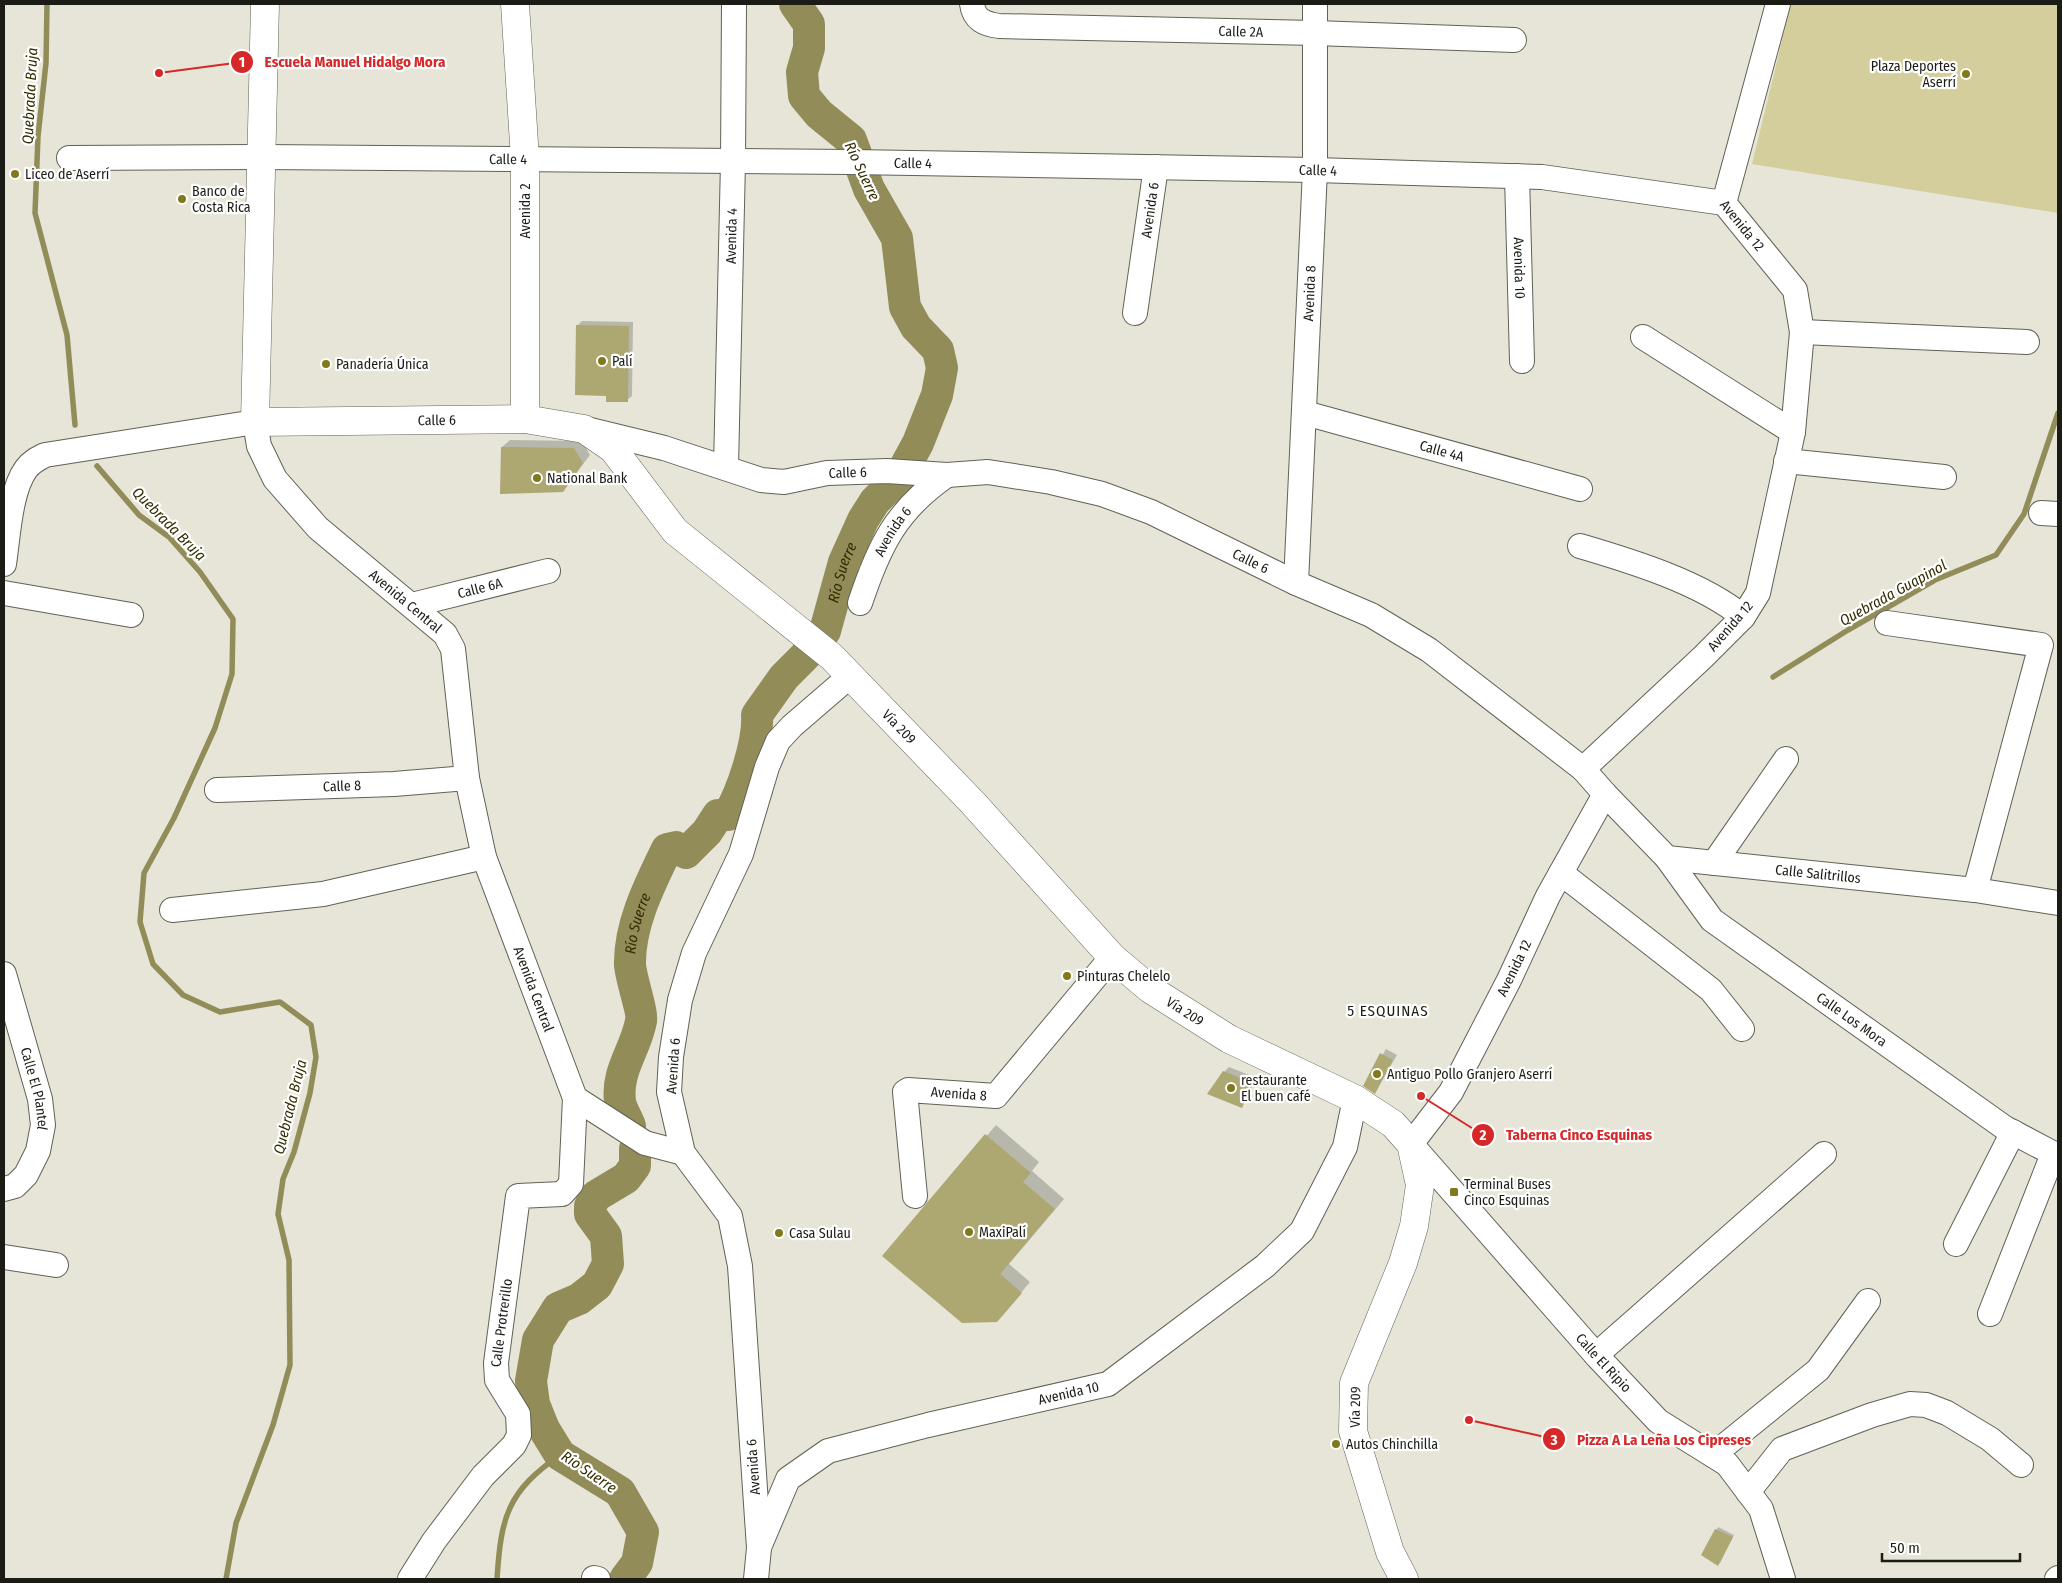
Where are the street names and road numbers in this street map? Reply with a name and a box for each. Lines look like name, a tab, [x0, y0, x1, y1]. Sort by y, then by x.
street label: Calle 2A	[1218, 23, 1264, 41]
street label: Calle 4	[489, 151, 527, 168]
street label: Calle 4	[894, 155, 932, 172]
street label: Calle 4	[1299, 162, 1337, 180]
street label: Avenida 6	[1138, 181, 1163, 239]
street label: Avenida 2	[517, 183, 534, 239]
street label: Avenida 12	[1716, 197, 1768, 255]
street label: Avenida 4	[723, 208, 741, 264]
street label: Avenida 10	[1510, 237, 1528, 299]
street label: Avenida 8	[1300, 265, 1320, 322]
street label: Calle 6	[418, 412, 456, 429]
street label: Calle 4A	[1418, 437, 1467, 466]
street label: Calle 6	[828, 464, 867, 482]
street label: Avenida 6	[871, 503, 915, 559]
street label: Calle 6	[1230, 545, 1271, 577]
street label: Avenida Central	[365, 566, 445, 637]
street label: Calle 6A	[456, 575, 505, 602]
street label: Avenida 12	[1704, 598, 1757, 655]
street label: Vía 209	[878, 706, 919, 748]
street label: Calle 8	[323, 777, 361, 795]
street label: Calle Salitrillos	[1774, 861, 1862, 887]
street label: Avenida 12	[1494, 937, 1535, 999]
street label: Avenida Central	[510, 944, 557, 1034]
street label: Calle Los Mora	[1813, 989, 1890, 1051]
street label: Vía 209	[1163, 993, 1207, 1030]
street label: Avenida 6	[663, 1037, 684, 1095]
street label: Calle El Plantel	[17, 1045, 51, 1132]
street label: Avenida 8	[930, 1084, 987, 1104]
street label: Calle Protrerillo	[488, 1277, 516, 1368]
street label: Calle El Ripio	[1572, 1330, 1635, 1396]
street label: Avenida 10	[1037, 1378, 1101, 1409]
street label: Vía 209	[1347, 1386, 1364, 1428]
street label: Avenida 6	[743, 1438, 764, 1495]

